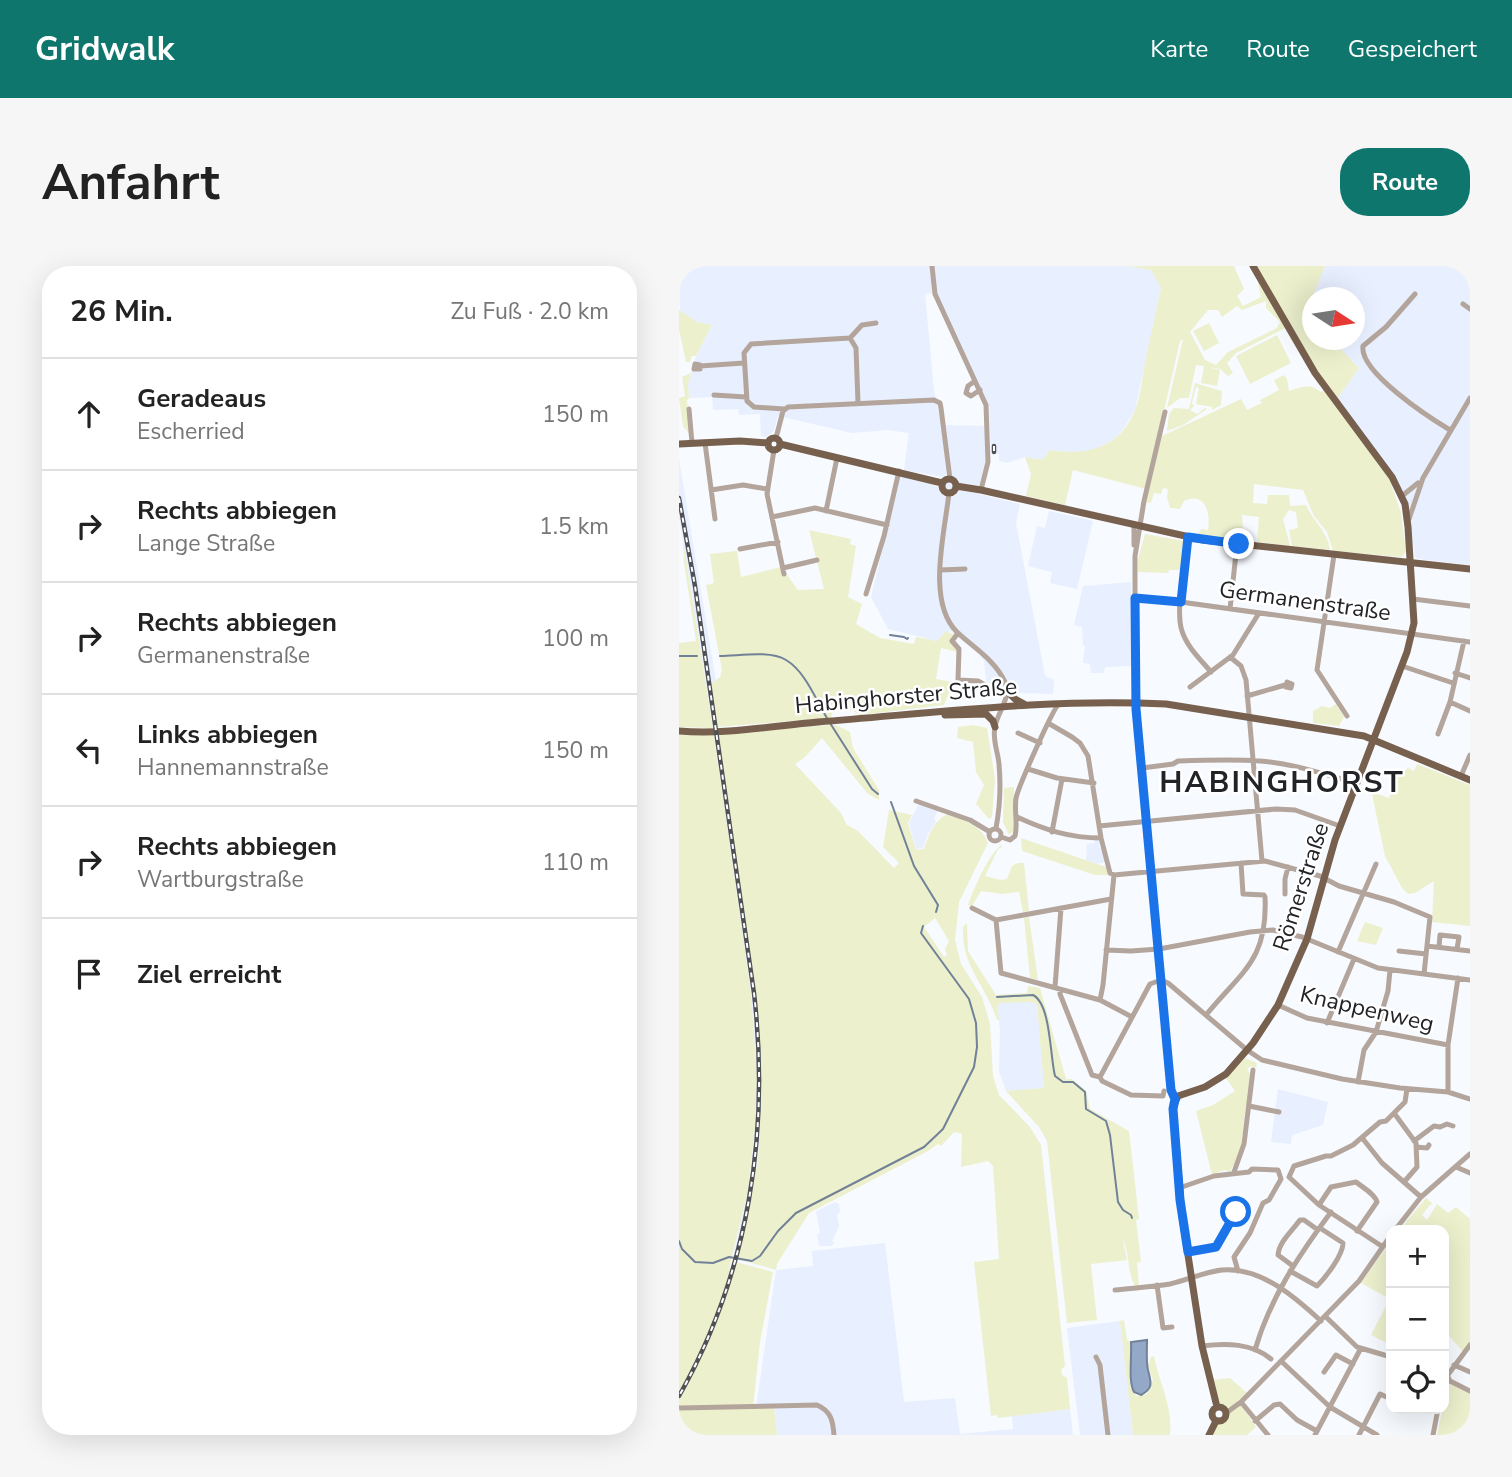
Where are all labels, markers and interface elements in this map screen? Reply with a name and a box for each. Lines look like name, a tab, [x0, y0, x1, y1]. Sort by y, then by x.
text: Gridwalk	[35, 27, 175, 72]
text: Karte	[1150, 33, 1208, 65]
text: Route	[1246, 33, 1310, 65]
text: Gespeichert	[1348, 33, 1477, 65]
button: Route	[1340, 148, 1470, 216]
text: Anfahrt	[42, 149, 220, 216]
north arrow	[1302, 287, 1365, 350]
text: 26 Min.	[70, 291, 173, 332]
text: Zu Fuß · 2.0 km	[450, 296, 609, 327]
text: Geradeaus	[137, 381, 266, 416]
icon: ahead	[70, 395, 108, 433]
text: 150 m	[542, 399, 609, 430]
text: Escherried	[137, 416, 245, 447]
text: Rechts abbiegen	[137, 493, 337, 528]
icon: right	[70, 507, 108, 545]
text: 1.5 km	[539, 511, 609, 542]
text: Lange Straße	[137, 528, 275, 559]
route end	[1223, 528, 1254, 559]
street label: Germanenstraße	[1217, 574, 1393, 628]
text: Rechts abbiegen	[137, 605, 337, 640]
icon: right	[70, 619, 108, 657]
text: 100 m	[542, 623, 609, 654]
text: Germanenstraße	[137, 640, 310, 671]
street label: Habinghorster Straße	[794, 671, 1018, 721]
text: Links abbiegen	[137, 717, 318, 752]
icon: left	[70, 731, 108, 769]
text: 150 m	[542, 735, 609, 766]
text: Hannemannstraße	[137, 752, 329, 783]
district label: HABINGHORST	[1159, 762, 1405, 803]
street label: Römerstraße	[1266, 819, 1336, 955]
text: Rechts abbiegen	[137, 829, 337, 864]
icon: right	[70, 843, 108, 881]
text: 110 m	[542, 847, 609, 878]
text: Wartburgstraße	[137, 864, 304, 895]
icon: arrive	[70, 955, 108, 993]
text: Ziel erreicht	[137, 957, 281, 992]
street label: Knappenweg	[1297, 979, 1437, 1039]
route start	[1220, 1196, 1251, 1227]
map controls	[1386, 1225, 1449, 1414]
button: +	[1386, 1225, 1449, 1288]
button: −	[1386, 1288, 1449, 1351]
button: locate	[1386, 1351, 1449, 1414]

